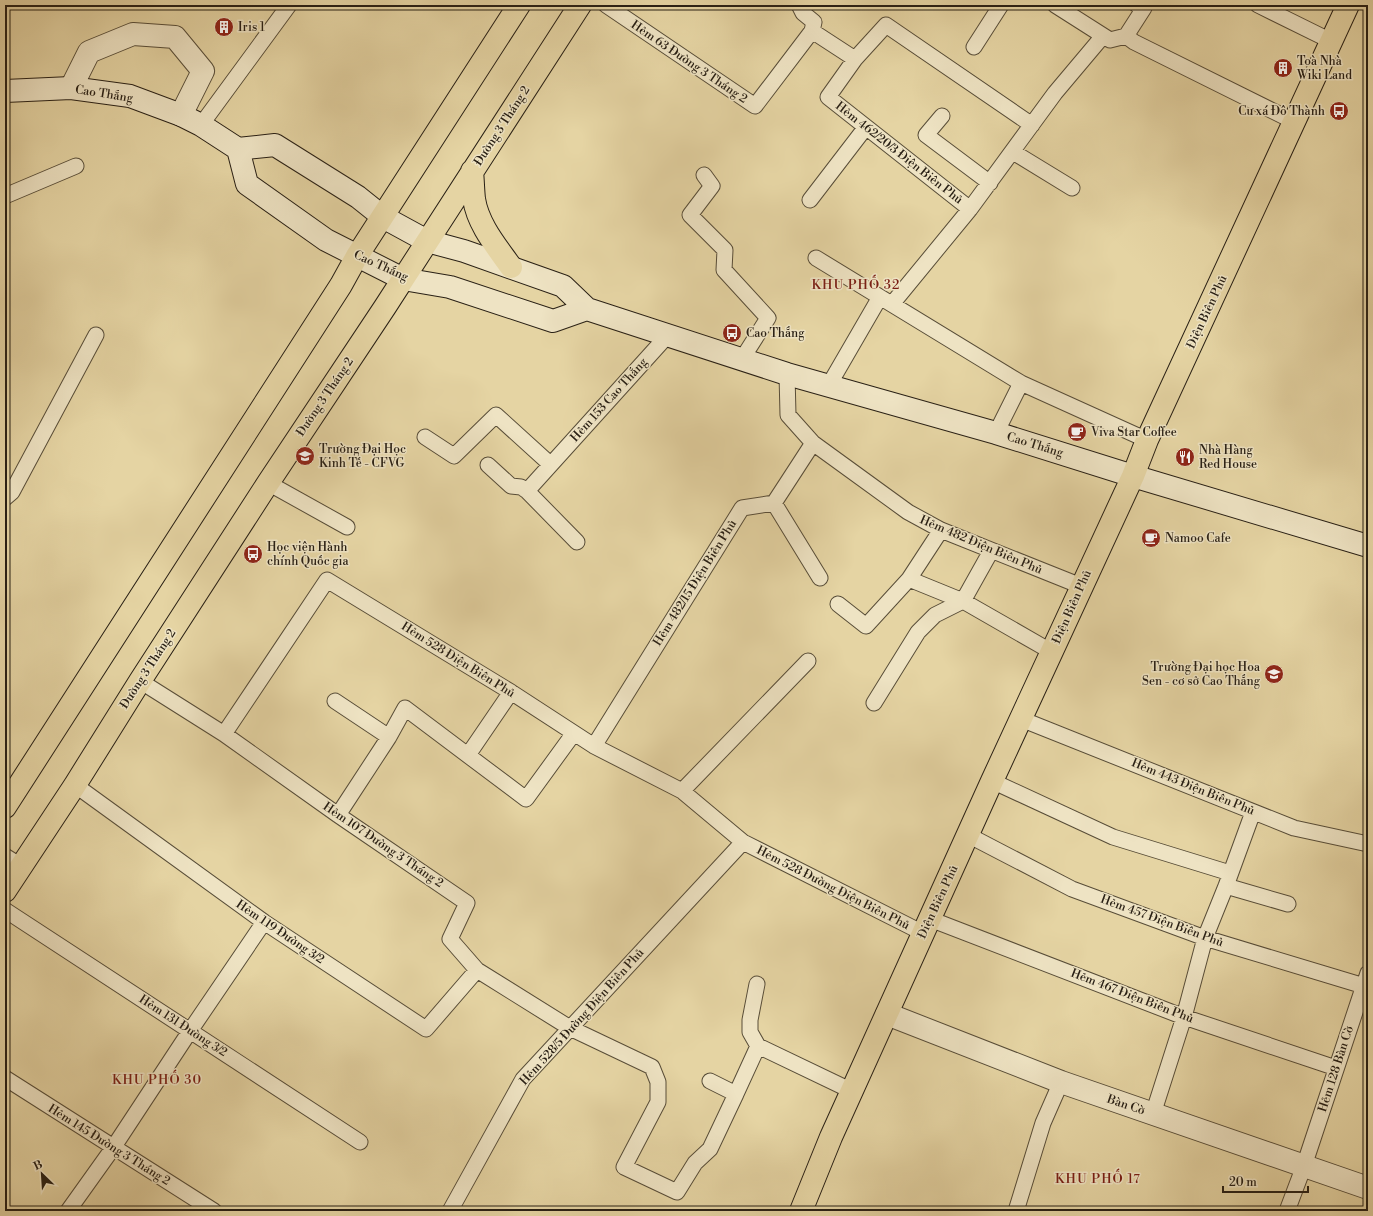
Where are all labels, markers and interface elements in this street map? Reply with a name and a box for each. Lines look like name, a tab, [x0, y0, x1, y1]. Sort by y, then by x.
building icon: Iris 1	[213, 16, 235, 38]
street label: Hẻm 63 Đường 3 Tháng 2	[628, 17, 750, 107]
place label: Iris 1	[238, 20, 266, 35]
place label: Toà Nhà Wiki Land	[1296, 54, 1352, 83]
building icon: Toà Nhà Wiki Land	[1272, 57, 1294, 79]
street label: Cao Thắng	[74, 82, 135, 106]
street label: Đường 3 Tháng 2	[471, 83, 533, 169]
street label: Hẻm 462/20/3 Điện Biên Phủ	[832, 99, 966, 208]
bus stop icon: Cư xá Đô Thành	[1328, 100, 1350, 122]
place label: Cư xá Đô Thành	[1238, 104, 1325, 119]
street label: Cao Thắng	[351, 247, 411, 285]
street label: Điện Biên Phủ	[1183, 273, 1231, 351]
district label: KHU PHỐ 32	[812, 274, 900, 293]
bus stop icon: Cao Thắng	[721, 322, 743, 344]
place label: Cao Thắng	[746, 326, 805, 341]
street label: Hẻm 153 Cao Thắng	[567, 354, 651, 445]
street label: Đường 3 Tháng 2	[293, 355, 357, 439]
cafe icon: Viva Star Coffee	[1066, 421, 1088, 443]
place label: Viva Star Coffee	[1090, 425, 1177, 440]
street label: Cao Thắng	[1005, 429, 1066, 461]
place label: Trường Đại Học Kinh Tế - CFVG	[319, 442, 406, 471]
place label: Nhà Hàng Red House	[1199, 443, 1257, 472]
school or university icon: Trường Đại Học Kinh Tế - CFVG	[294, 445, 316, 467]
restaurant icon: Nhà Hàng Red House	[1174, 446, 1196, 468]
street label: Hẻm 482 Điện Biên Phủ	[917, 512, 1045, 578]
street label: Hẻm 482/15 Điện Biên Phủ	[650, 517, 740, 649]
cafe icon: Namoo Cafe	[1140, 527, 1162, 549]
place label: Namoo Cafe	[1165, 531, 1231, 546]
place label: Học viện Hành chính Quốc gia	[267, 540, 350, 569]
bus stop icon: Học viện Hành chính Quốc gia	[242, 543, 264, 565]
street label: Điện Biên Phủ	[1049, 568, 1095, 646]
street label: Hẻm 528 Điện Biên Phủ	[398, 619, 518, 701]
street label: Đường 3 Tháng 2	[117, 626, 179, 712]
place label: Trường Đại học Hoa Sen - cơ sở Cao Thắng	[1142, 660, 1261, 689]
school or university icon: Trường Đại học Hoa Sen - cơ sở Cao Thắng	[1263, 663, 1285, 685]
street label: Hẻm 443 Ðiện Biên Phủ	[1129, 755, 1257, 819]
street label: Hẻm 107 Đường 3 Tháng 2	[320, 799, 446, 891]
street label: Hẻm 528 Đường Điện Biên Phủ	[754, 843, 912, 933]
street label: Điện Biên Phủ	[914, 863, 962, 941]
street label: Hẻm 457 Ðiện Biên Phủ	[1098, 892, 1226, 950]
street label: Hẻm 119 Đường 3/2	[233, 897, 327, 967]
street label: Hẻm 528/5 Đường Điện Biên Phủ	[517, 945, 648, 1088]
street label: Hẻm 467 Ðiện Biên Phủ	[1069, 966, 1196, 1026]
street label: Hẻm 131 Đường 3/2	[136, 992, 230, 1060]
street label: Hẻm 128 Bàn Cờ	[1315, 1024, 1357, 1114]
district label: KHU PHỐ 30	[112, 1069, 202, 1088]
street label: Bàn Cờ	[1104, 1091, 1147, 1119]
street label: Hẻm 145 Đường 3 Tháng 2	[45, 1101, 173, 1189]
north arrow	[22, 1154, 62, 1194]
text: B	[31, 1158, 45, 1174]
district label: KHU PHỐ 17	[1055, 1168, 1141, 1187]
scale bar	[1223, 1168, 1308, 1194]
text: 20 m	[1229, 1175, 1257, 1190]

